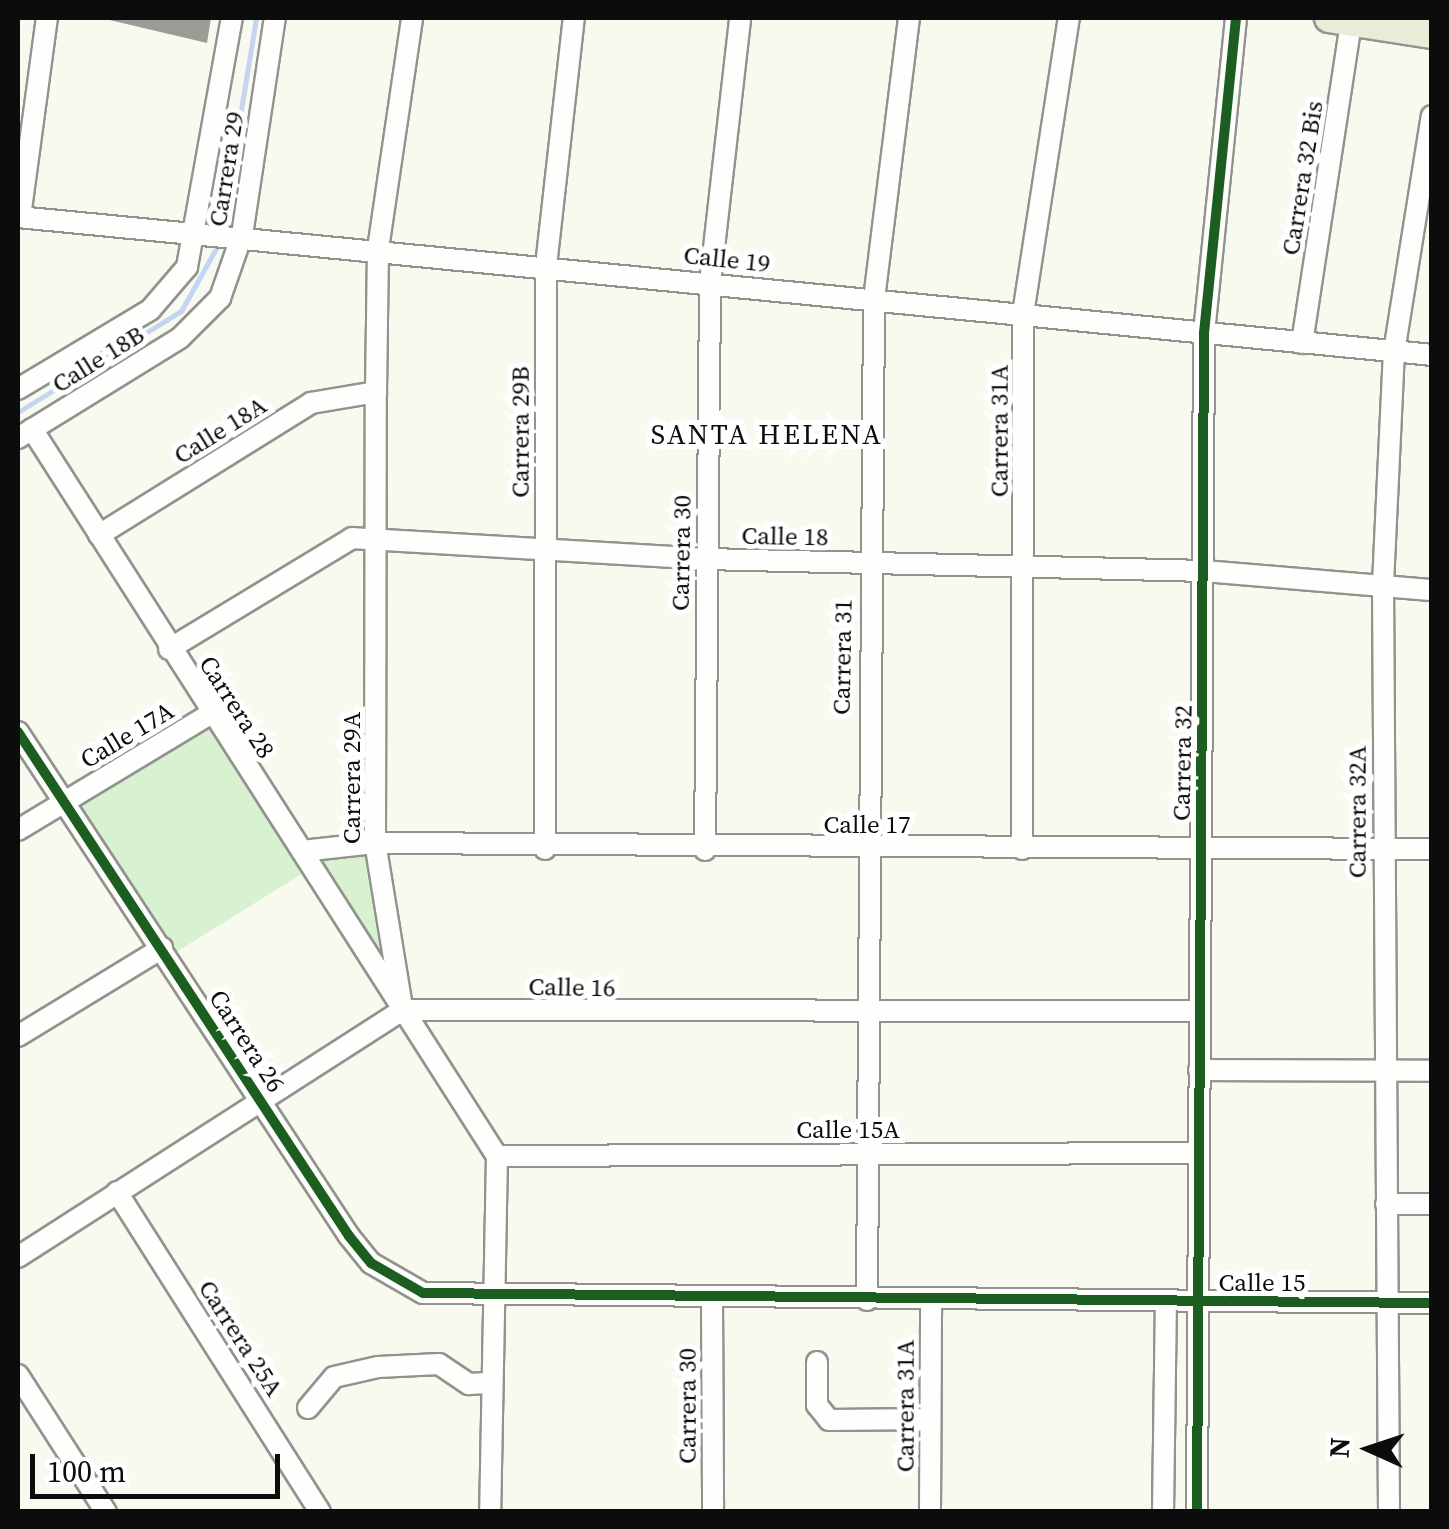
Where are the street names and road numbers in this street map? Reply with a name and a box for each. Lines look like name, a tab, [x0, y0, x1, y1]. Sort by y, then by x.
street label: Carrera 32 Bis	[1275, 99, 1329, 257]
street label: Carrera 29	[202, 109, 250, 229]
street label: Calle 19	[682, 240, 772, 278]
street label: Calle 18B	[47, 319, 149, 399]
street label: Carrera 31A	[984, 365, 1014, 497]
street label: Carrera 29B	[505, 366, 535, 498]
street label: Calle 18A	[168, 390, 272, 470]
street label: Carrera 30	[665, 495, 697, 611]
street label: Calle 18	[741, 520, 829, 552]
street label: Carrera 31	[826, 599, 858, 715]
street label: Carrera 28	[193, 650, 281, 764]
street label: Calle 17A	[75, 695, 179, 775]
street label: Carrera 32	[1166, 705, 1198, 821]
street label: Carrera 29A	[336, 712, 366, 844]
street label: Carrera 32A	[1342, 746, 1372, 878]
street label: Calle 17	[824, 809, 910, 839]
street label: Calle 16	[528, 971, 616, 1003]
street label: Carrera 26	[203, 984, 291, 1098]
street label: Calle 15A	[796, 1114, 900, 1144]
street label: Calle 15	[1219, 1267, 1305, 1297]
street label: Carrera 25A	[192, 1274, 290, 1402]
street label: Carrera 31A	[890, 1340, 920, 1472]
street label: Carrera 30	[672, 1348, 702, 1464]

